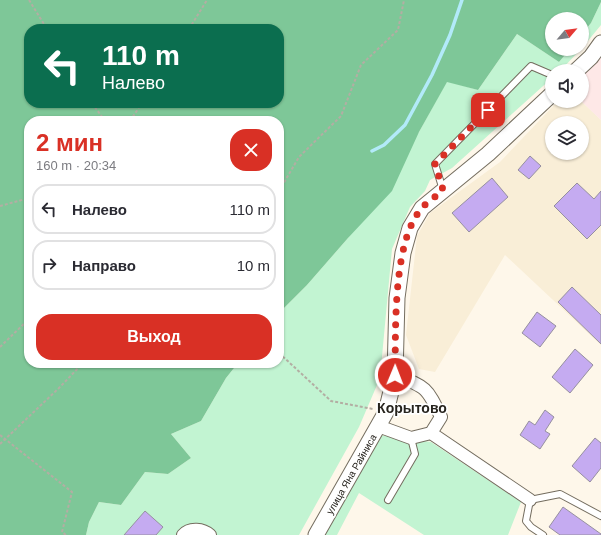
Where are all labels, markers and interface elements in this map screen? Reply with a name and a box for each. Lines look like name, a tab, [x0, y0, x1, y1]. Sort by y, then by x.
north arrow	[545, 12, 589, 56]
map controls	[545, 12, 589, 160]
icon: left	[36, 40, 88, 92]
text: 110 m	[102, 40, 180, 71]
button: sound	[545, 64, 589, 108]
text: Налево	[102, 73, 165, 93]
pin	[471, 93, 505, 127]
icon: arrive	[477, 99, 499, 121]
button: layers	[545, 116, 589, 160]
text: 2 мин	[36, 129, 103, 156]
button: close	[230, 129, 272, 171]
text: 160 m · 20:34	[36, 158, 116, 173]
icon: left	[38, 198, 60, 220]
text: Налево	[72, 201, 127, 218]
text: 110 m	[229, 201, 270, 218]
icon: right	[38, 254, 60, 276]
text: Направо	[72, 257, 136, 274]
text: 10 m	[237, 257, 270, 274]
button: Выход	[36, 314, 272, 360]
position arrow	[374, 354, 416, 396]
district label: Корытово	[377, 400, 447, 416]
street label: улица Яна Райниса	[324, 432, 379, 516]

